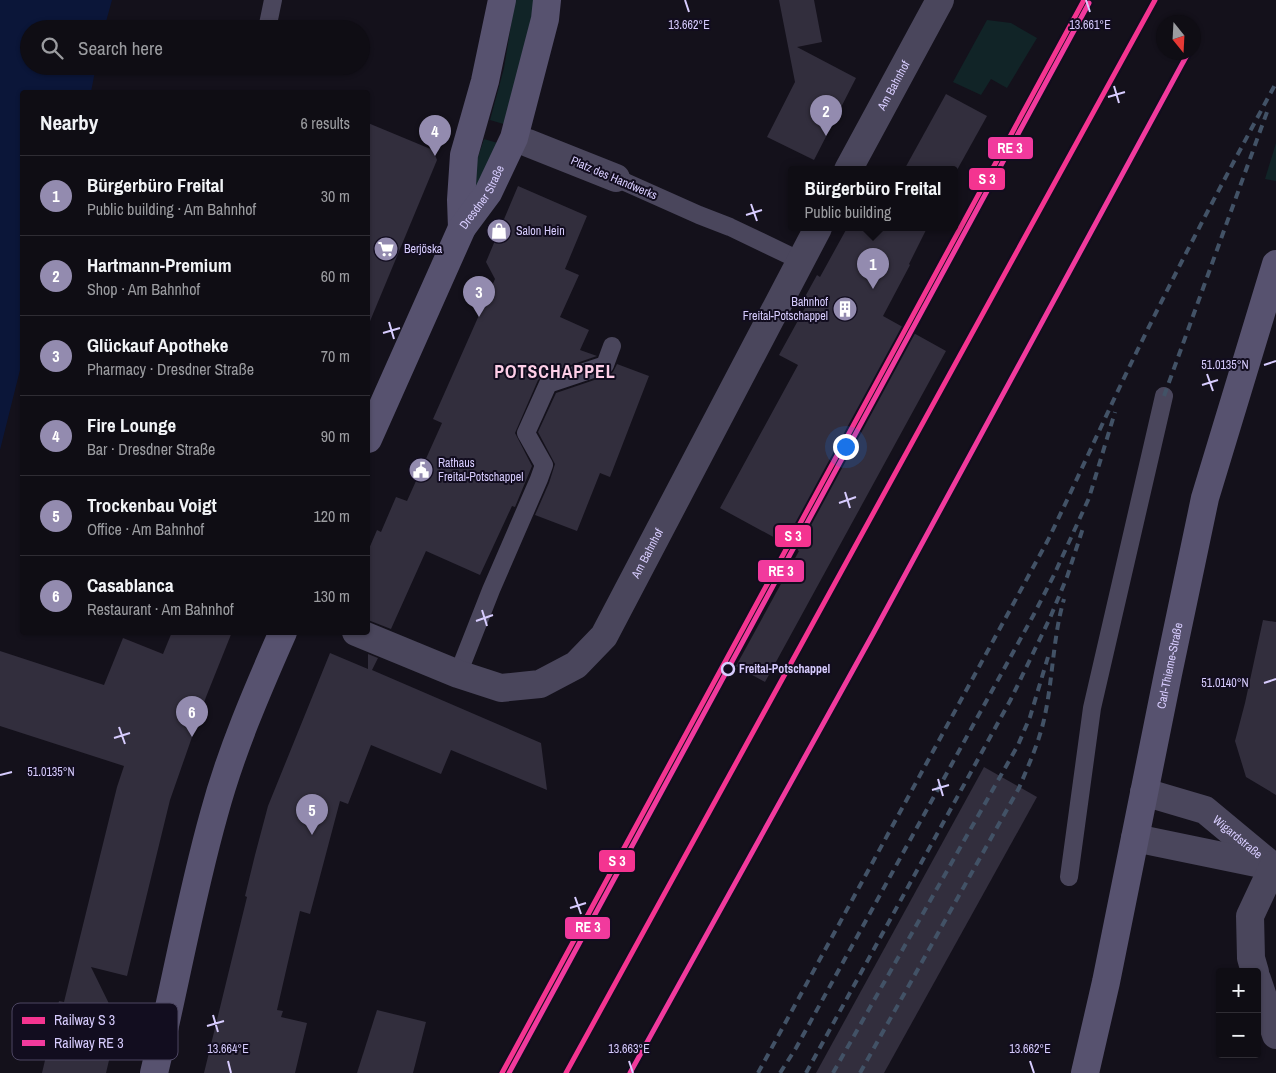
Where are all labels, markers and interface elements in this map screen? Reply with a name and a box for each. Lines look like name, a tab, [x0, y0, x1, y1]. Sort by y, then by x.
north arrow	[1156, 15, 1201, 60]
text: 13.662°E	[668, 17, 710, 33]
text: 13.661°E	[1069, 17, 1111, 33]
search box	[20, 20, 370, 75]
icon: search	[38, 34, 66, 62]
text: Search here	[78, 35, 163, 61]
street label: Am Bahnhof	[873, 58, 914, 114]
pin: 2	[810, 95, 842, 136]
text: Nearby	[40, 108, 98, 137]
text: 6 results	[300, 112, 350, 134]
pin: 4	[419, 115, 451, 156]
line badge: RE 3	[987, 136, 1034, 160]
text: RE 3	[997, 139, 1023, 157]
street label: Platz des Handwerks	[568, 153, 660, 203]
street label: Dresdner Straße	[456, 163, 508, 232]
popup	[788, 166, 958, 231]
line badge: S 3	[968, 167, 1006, 191]
text: S 3	[978, 170, 996, 188]
text: Bürgerbüro Freital	[87, 172, 224, 198]
text: Bürgerbüro Freital	[805, 175, 941, 201]
text: 1	[52, 185, 60, 207]
text: 30 m	[321, 185, 350, 207]
text: Public building · Am Bahnhof	[87, 198, 256, 220]
text: Public building	[805, 201, 891, 223]
shop icon: Salon Hein	[486, 218, 512, 244]
place label: Salon Hein	[516, 223, 565, 239]
supermarket icon: Berjöska	[373, 236, 399, 262]
place label: Berjöska	[404, 241, 443, 257]
pin: 1	[857, 248, 889, 289]
text: Hartmann-Premium	[87, 252, 232, 278]
text: 2	[52, 265, 60, 287]
text: 60 m	[321, 265, 350, 287]
pin: 3	[463, 276, 495, 317]
text: Shop · Am Bahnhof	[87, 278, 200, 300]
place label: Bahnhof Freital-Potschappel	[743, 294, 828, 324]
building icon: Bahnhof Freital-Potschappel	[832, 296, 858, 322]
text: Glückauf Apotheke	[87, 332, 228, 358]
text: 3	[52, 345, 60, 367]
text: 70 m	[321, 345, 350, 367]
text: 51.0135°N	[1201, 357, 1249, 373]
text: Pharmacy · Dresdner Straße	[87, 358, 254, 380]
district label: POTSCHAPPEL	[494, 359, 616, 384]
text: Fire Lounge	[87, 412, 176, 438]
text: 4	[52, 425, 60, 447]
text: 90 m	[321, 425, 350, 447]
your location	[833, 434, 859, 460]
text: Bar · Dresdner Straße	[87, 438, 215, 460]
place label: Rathaus Freital-Potschappel	[438, 455, 523, 485]
public building icon: Rathaus Freital-Potschappel	[408, 457, 434, 483]
text: Trockenbau Voigt	[87, 492, 217, 518]
text: 5	[52, 505, 60, 527]
text: 120 m	[314, 505, 350, 527]
text: Office · Am Bahnhof	[87, 518, 204, 540]
line badge: S 3	[774, 524, 812, 548]
street label: Am Bahnhof	[627, 525, 667, 582]
text: S 3	[784, 527, 802, 545]
line badge: RE 3	[757, 559, 805, 583]
text: RE 3	[768, 562, 794, 580]
text: Casablanca	[87, 572, 174, 598]
text: 6	[52, 585, 60, 607]
text: 130 m	[314, 585, 350, 607]
text: Restaurant · Am Bahnhof	[87, 598, 234, 620]
street label: Carl-Thieme-Straße	[1153, 621, 1187, 710]
place label: Freital-Potschappel	[739, 661, 831, 677]
marker: Freital-Potschappel	[721, 662, 735, 676]
text: 51.0140°N	[1201, 675, 1249, 691]
pin: 6	[176, 696, 208, 737]
text: 51.0135°N	[27, 764, 75, 780]
pin: 5	[296, 794, 328, 835]
street label: Wigardstraße	[1210, 812, 1266, 862]
line badge: S 3	[598, 849, 636, 873]
text: S 3	[608, 852, 626, 870]
line badge: RE 3	[564, 916, 611, 940]
text: RE 3	[575, 918, 601, 936]
map controls	[1216, 968, 1261, 1058]
button: +	[1216, 968, 1261, 1013]
legend	[12, 1003, 178, 1060]
text: Railway S 3	[54, 1011, 115, 1029]
button: −	[1216, 1013, 1261, 1058]
text: Railway RE 3	[54, 1034, 124, 1052]
text: 13.664°E	[207, 1041, 249, 1057]
text: 13.663°E	[608, 1041, 650, 1057]
text: 13.662°E	[1009, 1041, 1051, 1057]

